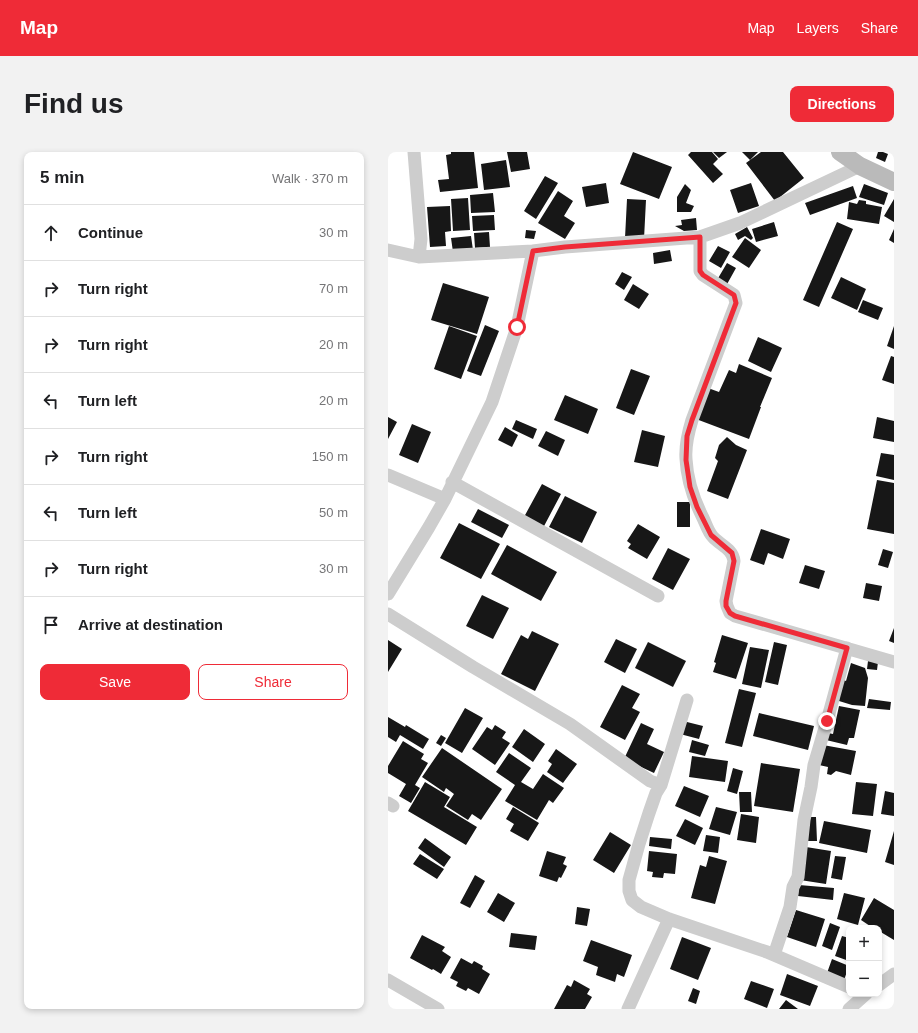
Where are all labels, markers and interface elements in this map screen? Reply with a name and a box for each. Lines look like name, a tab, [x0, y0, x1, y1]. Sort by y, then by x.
text: Map	[20, 17, 58, 38]
text: Map	[747, 20, 775, 36]
text: Layers	[797, 20, 839, 36]
text: Share	[861, 20, 898, 36]
button: Directions	[790, 86, 894, 122]
text: Find us	[24, 88, 124, 119]
text: 5 min	[40, 168, 84, 187]
text: Walk · 370 m	[272, 171, 348, 186]
icon: ahead	[40, 222, 62, 244]
text: Continue	[78, 224, 143, 241]
text: 30 m	[319, 225, 348, 240]
icon: right	[40, 278, 62, 300]
text: Turn right	[78, 280, 148, 297]
text: 70 m	[319, 281, 348, 296]
route start	[508, 318, 526, 336]
icon: right	[40, 334, 62, 356]
text: Turn right	[78, 336, 148, 353]
text: 20 m	[319, 337, 348, 352]
icon: left	[40, 390, 62, 412]
text: Turn left	[78, 392, 137, 409]
text: 20 m	[319, 393, 348, 408]
icon: right	[40, 446, 62, 468]
text: Turn right	[78, 448, 148, 465]
text: 150 m	[312, 449, 348, 464]
icon: left	[40, 502, 62, 524]
text: Turn left	[78, 504, 137, 521]
text: 50 m	[319, 505, 348, 520]
icon: right	[40, 558, 62, 580]
text: Turn right	[78, 560, 148, 577]
text: 30 m	[319, 561, 348, 576]
icon: arrive	[40, 614, 62, 636]
text: Arrive at destination	[78, 616, 223, 633]
button: Save	[40, 664, 190, 700]
button: Share	[198, 664, 348, 700]
route end	[818, 712, 836, 730]
map controls	[846, 925, 882, 997]
button: +	[846, 925, 882, 961]
button: −	[846, 961, 882, 997]

